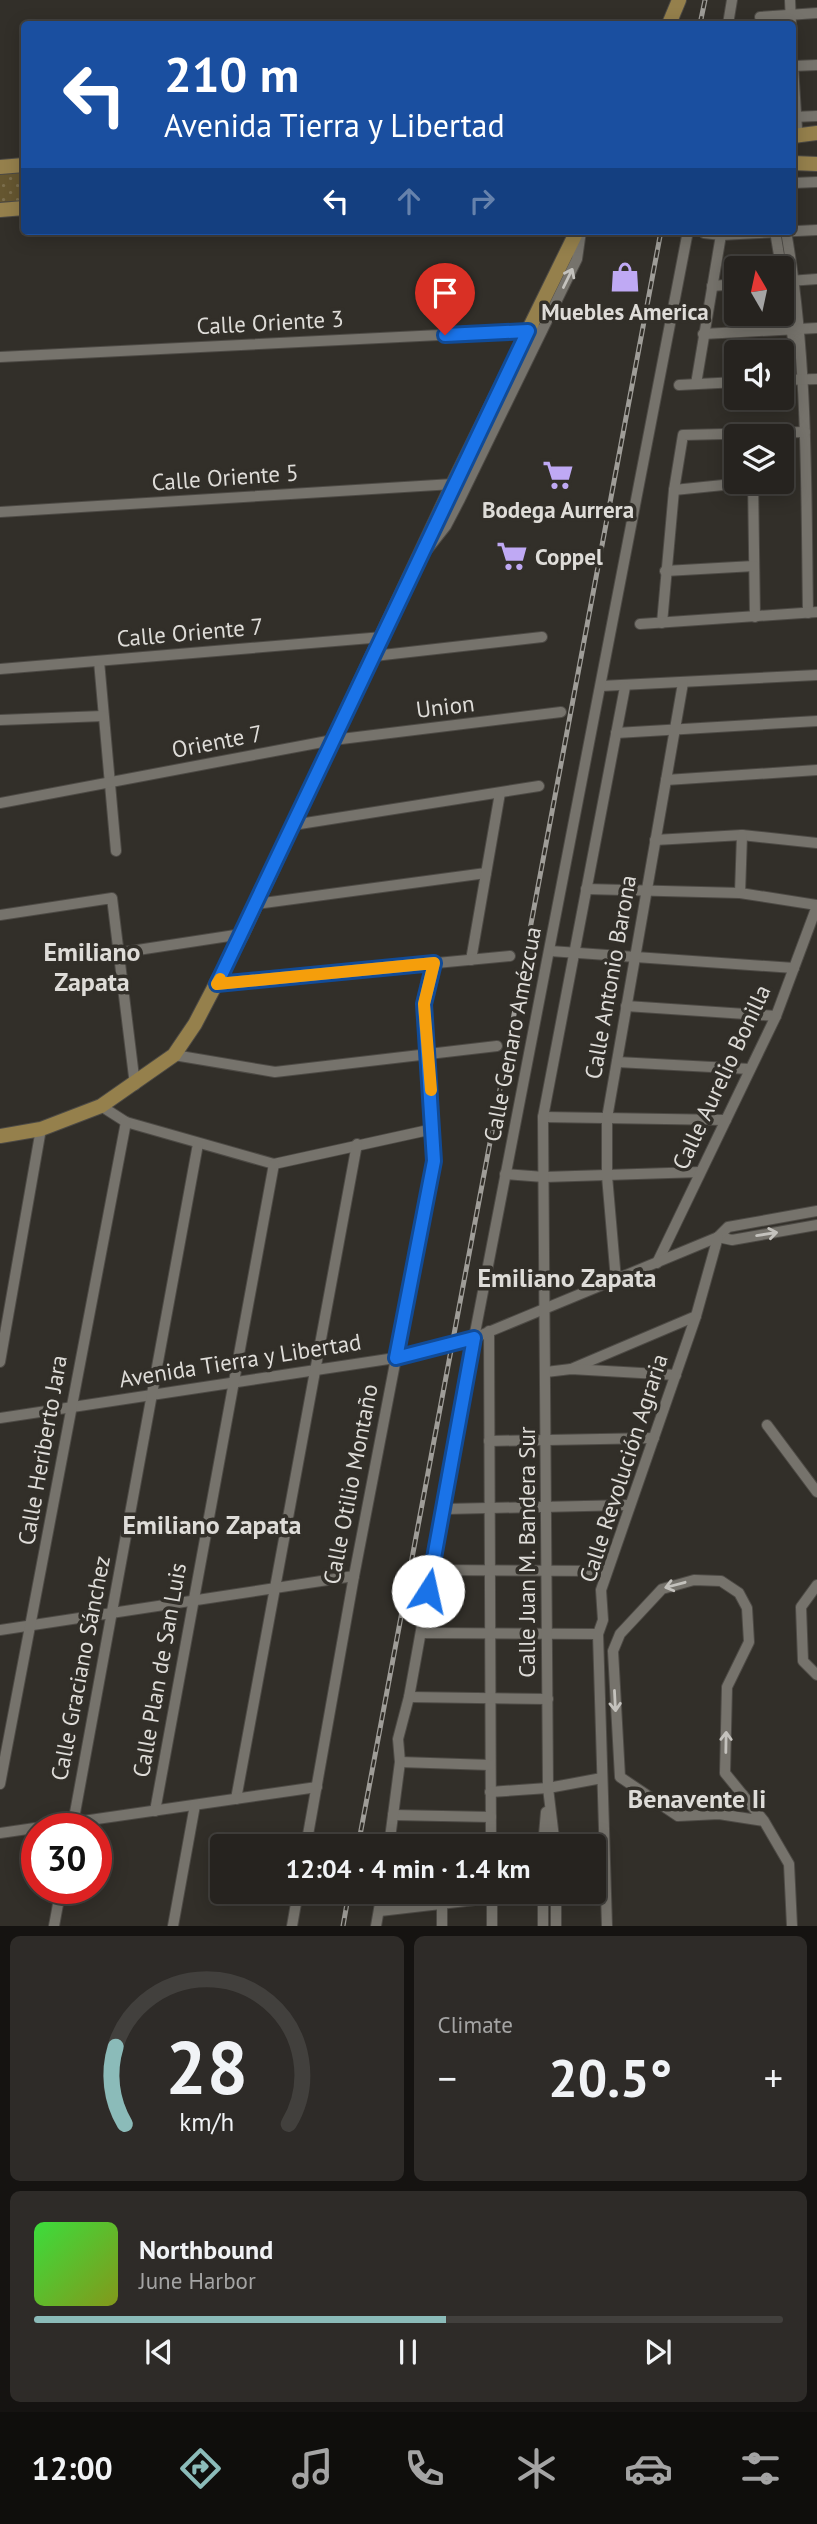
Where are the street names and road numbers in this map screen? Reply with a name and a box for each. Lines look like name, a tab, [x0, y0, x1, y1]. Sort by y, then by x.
street label: Calle Oriente 3	[196, 304, 344, 340]
street label: Calle Oriente 5	[151, 457, 299, 497]
street label: Calle Oriente 7	[115, 611, 265, 653]
street label: Union	[414, 688, 476, 724]
street label: Oriente 7	[169, 718, 265, 764]
street label: Calle Antonio Barona	[578, 873, 642, 1081]
street label: Calle Genaro Amézcua	[477, 924, 547, 1144]
street label: Calle Aurelio Bonilla	[665, 980, 777, 1174]
street label: Avenida Tierra y Libertad	[117, 1327, 363, 1393]
street label: Calle Revolución Agraria	[572, 1350, 674, 1586]
street label: Calle Heriberto Jara	[11, 1353, 73, 1547]
street label: Calle Otilio Montaño	[316, 1381, 384, 1587]
street label: Calle Juan M. Bandera Sur	[512, 1426, 541, 1678]
street label: Calle Graciano Sánchez	[44, 1553, 116, 1783]
street label: Calle Plan de San Luis	[126, 1560, 192, 1780]

